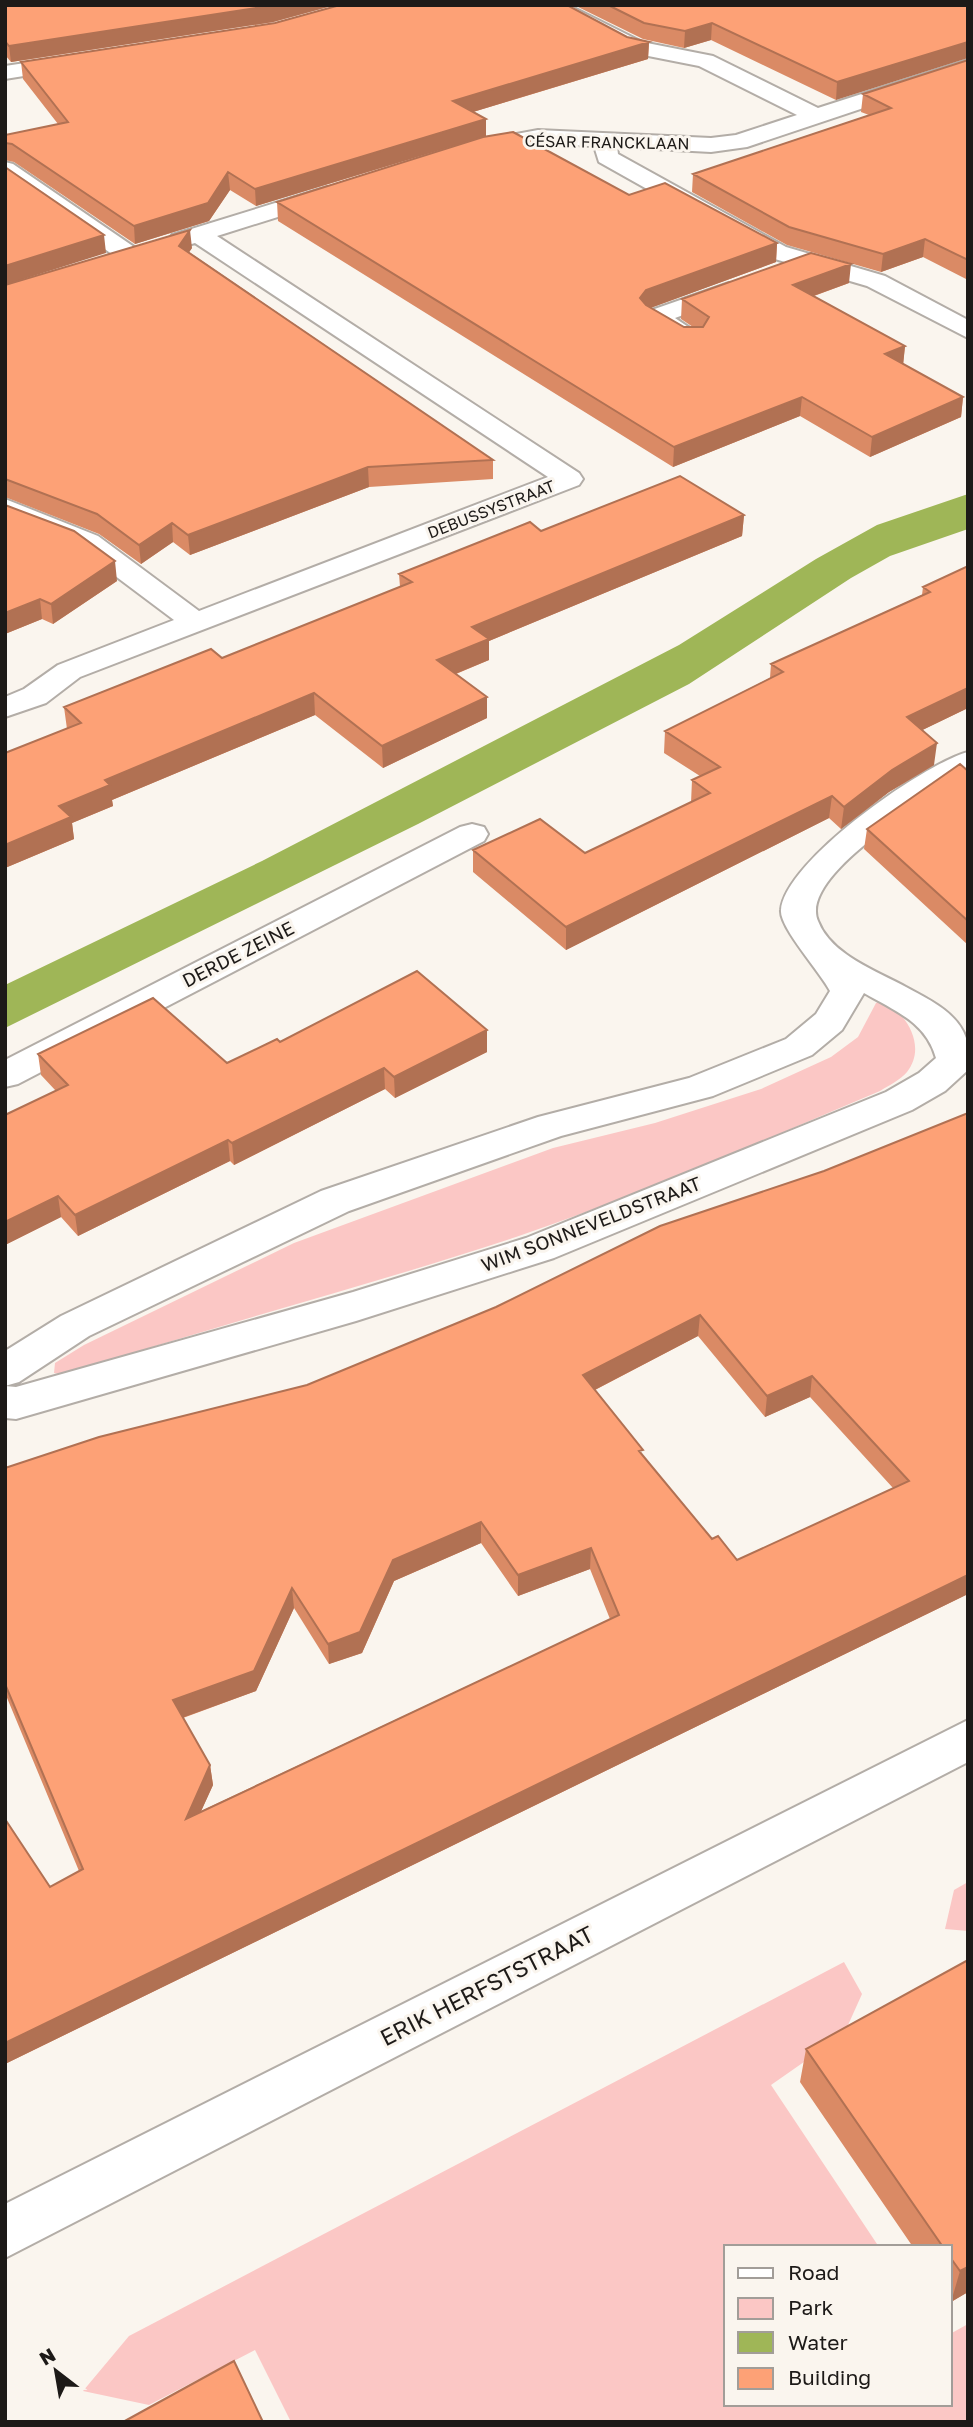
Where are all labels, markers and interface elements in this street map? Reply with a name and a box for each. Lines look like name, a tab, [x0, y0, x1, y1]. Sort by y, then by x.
street label: CÉSAR FRANCKLAAN	[524, 131, 690, 153]
street label: DEBUSSYSTRAAT	[425, 475, 558, 542]
street label: DERDE ZEINE	[178, 916, 298, 992]
street label: WIM SONNEVELDSTRAAT	[478, 1171, 704, 1276]
street label: ERIK HERFSTSTRAAT	[375, 1919, 598, 2051]
legend	[724, 2245, 952, 2406]
text: Road	[788, 2259, 839, 2285]
text: Park	[788, 2294, 834, 2320]
text: Water	[788, 2329, 848, 2355]
north arrow	[21, 2336, 91, 2406]
text: N	[35, 2342, 59, 2370]
text: Building	[788, 2364, 871, 2390]

